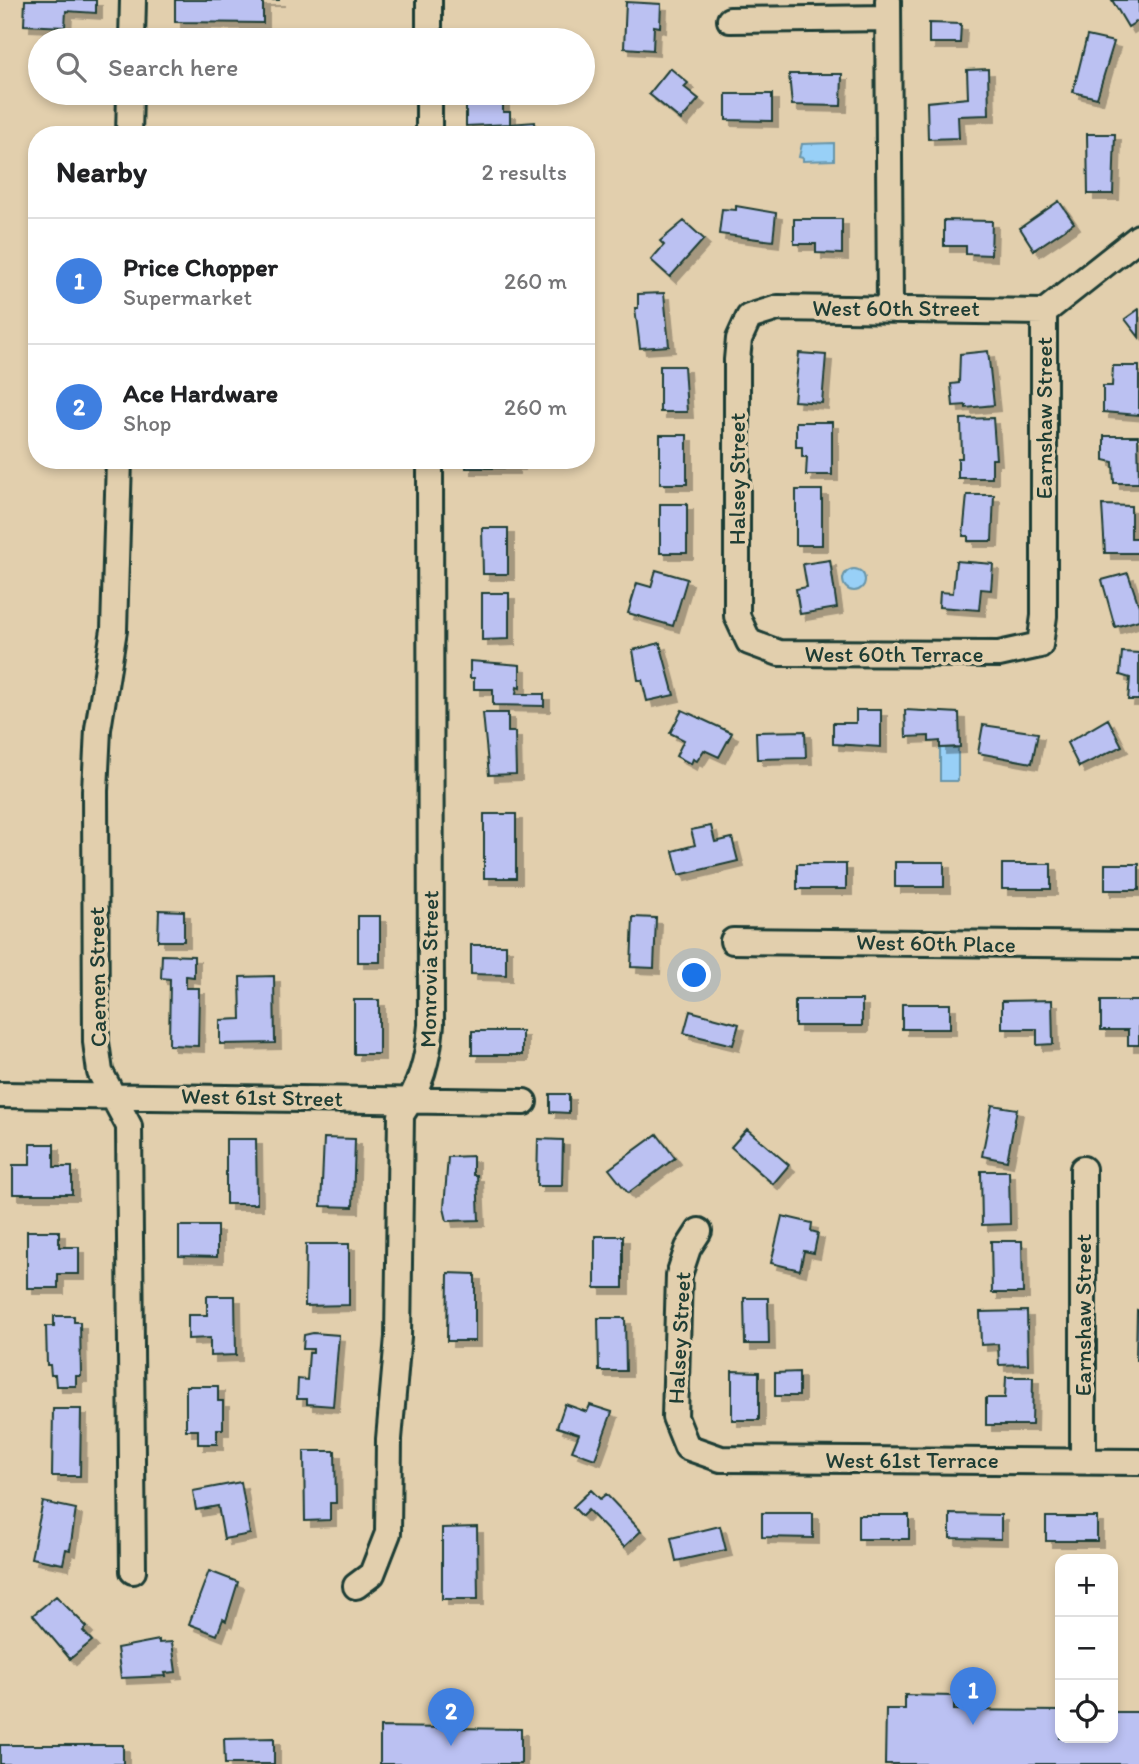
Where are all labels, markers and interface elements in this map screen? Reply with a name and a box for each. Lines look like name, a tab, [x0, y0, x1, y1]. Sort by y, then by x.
search box	[28, 28, 595, 105]
icon: search	[52, 48, 90, 86]
text: Search here	[108, 51, 238, 83]
text: Nearby	[56, 153, 147, 190]
text: 2 results	[481, 158, 567, 186]
text: Price Chopper	[123, 251, 278, 283]
text: 1	[74, 267, 84, 295]
text: 260 m	[504, 267, 567, 295]
text: Supermarket	[123, 283, 252, 311]
street label: West 60th Street	[812, 294, 980, 322]
street label: Earnshaw Street	[1030, 336, 1058, 499]
text: Ace Hardware	[123, 377, 278, 409]
text: 2	[73, 393, 85, 421]
text: 260 m	[504, 393, 567, 421]
text: Shop	[123, 409, 171, 437]
street label: Halsey Street	[723, 412, 751, 545]
street label: West 60th Terrace	[805, 640, 984, 668]
street label: Monrovia Street	[414, 890, 444, 1048]
street label: Caenen Street	[82, 906, 112, 1047]
street label: West 60th Place	[856, 928, 1016, 958]
your location	[677, 958, 711, 992]
street label: West 61st Street	[181, 1082, 343, 1112]
street label: Earnshaw Street	[1069, 1233, 1097, 1396]
street label: Halsey Street	[662, 1271, 696, 1405]
street label: West 61st Terrace	[825, 1446, 999, 1474]
map controls	[1055, 1554, 1118, 1743]
button: +	[1055, 1554, 1118, 1617]
button: −	[1055, 1617, 1118, 1680]
pin: 1	[950, 1667, 996, 1725]
button: locate	[1055, 1680, 1118, 1743]
pin: 2	[428, 1688, 474, 1746]

